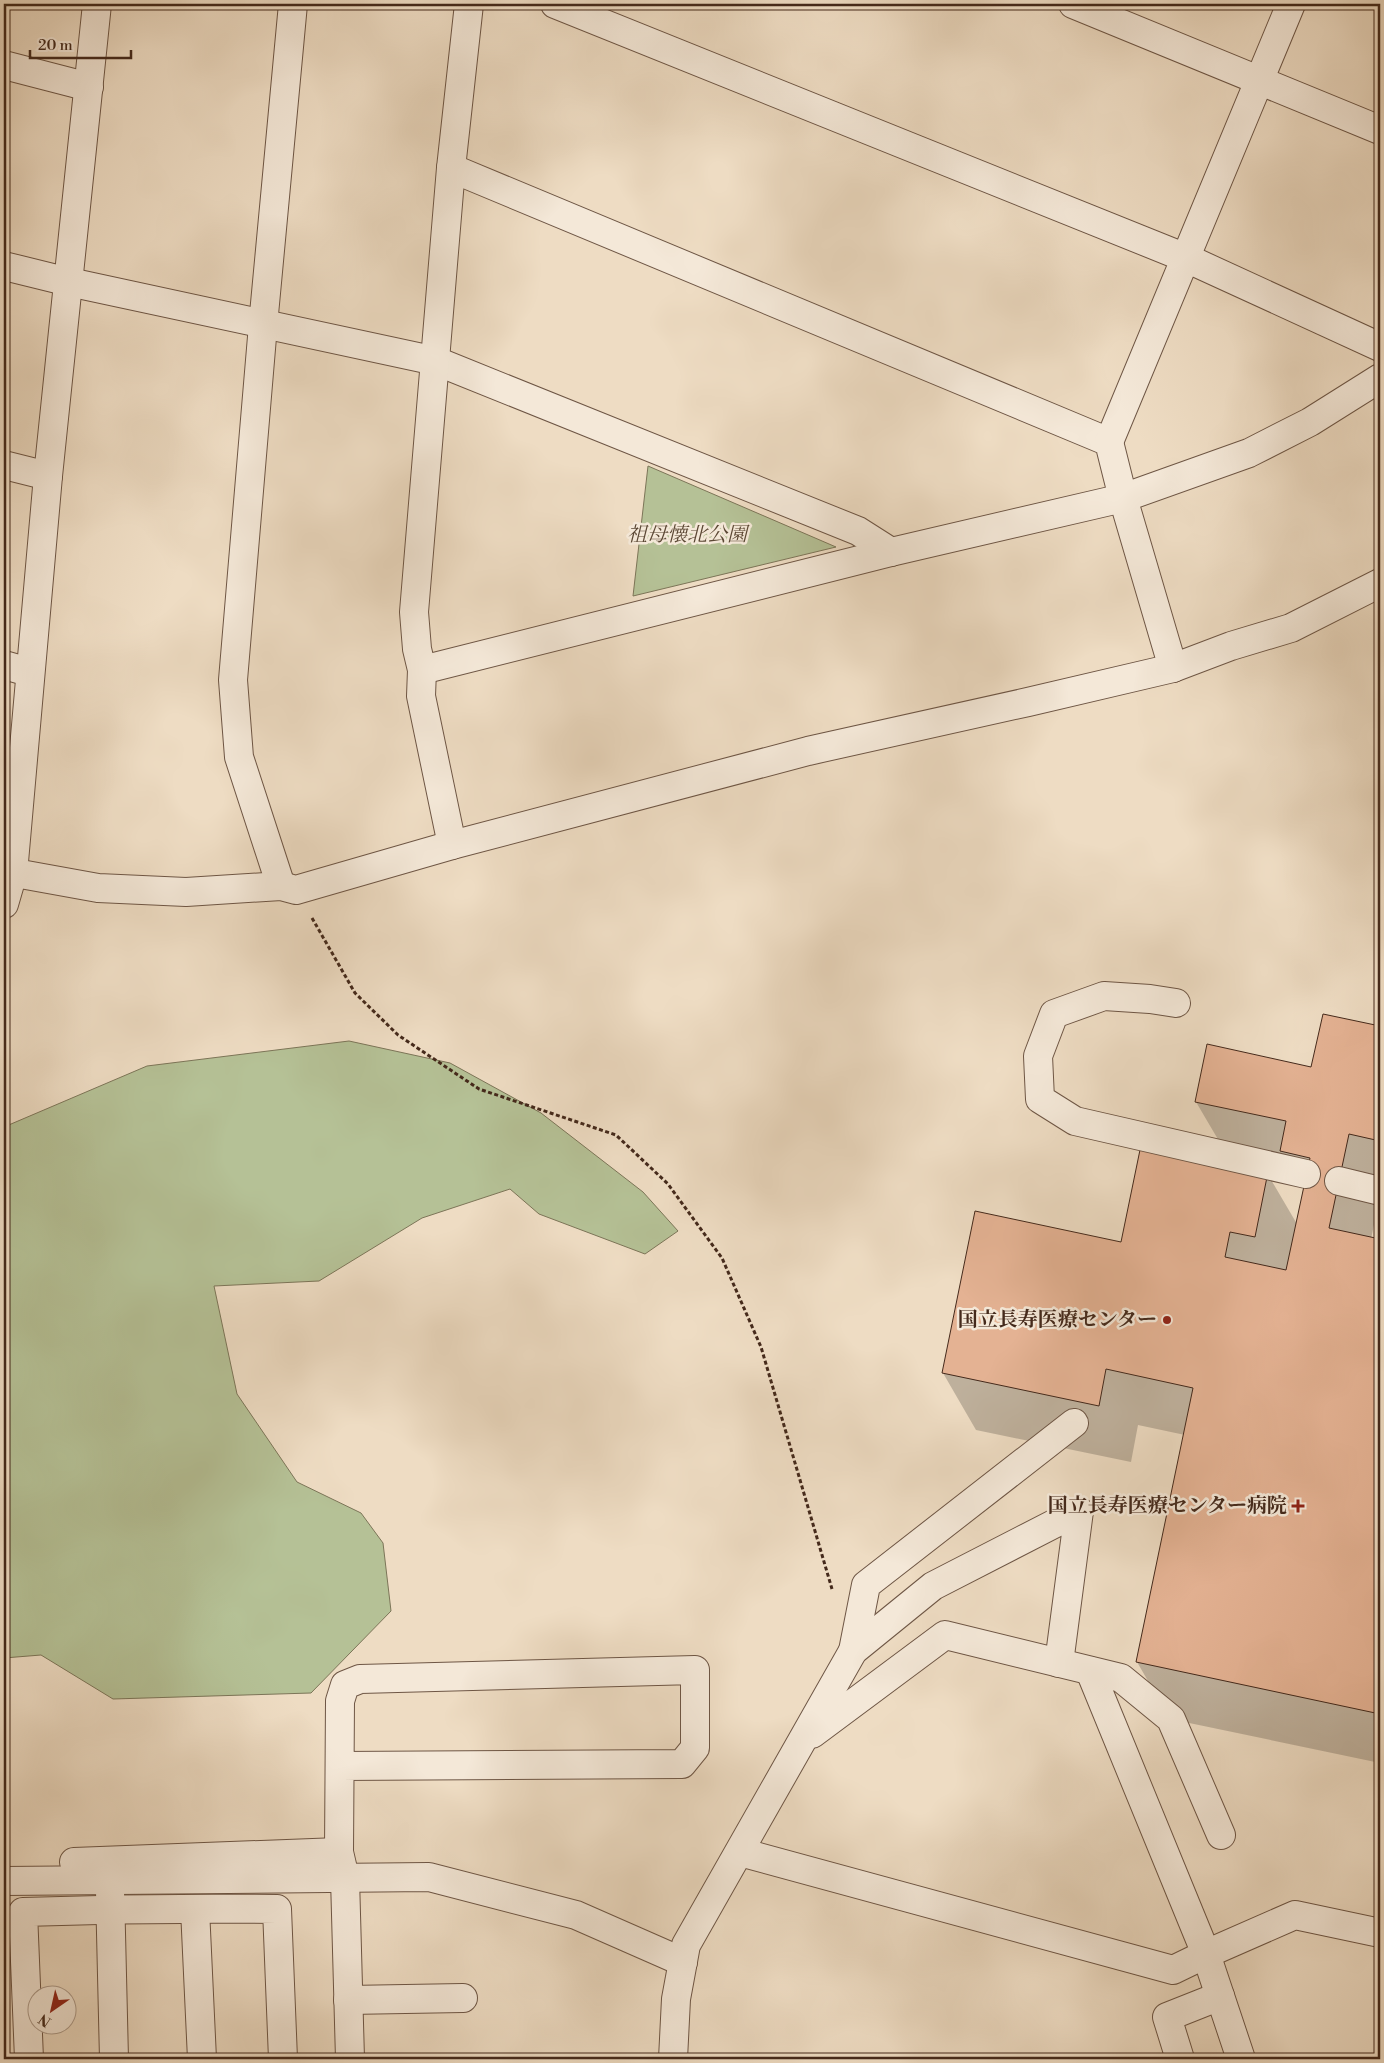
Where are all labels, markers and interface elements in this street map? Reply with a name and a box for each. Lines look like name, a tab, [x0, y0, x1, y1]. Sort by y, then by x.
scale bar	[30, 28, 131, 60]
text: 20 m	[38, 36, 73, 55]
park label: 祖母懐北公園	[627, 523, 750, 548]
place label: 国立長寿医療センター	[958, 1308, 1157, 1333]
marker: 国立長寿医療センター	[1161, 1314, 1173, 1326]
place label: 国立長寿医療センター病院	[1048, 1494, 1287, 1519]
marker: 国立長寿医療センター病院	[1291, 1499, 1305, 1513]
north arrow	[28, 1986, 78, 2036]
text: N	[36, 2009, 55, 2031]

